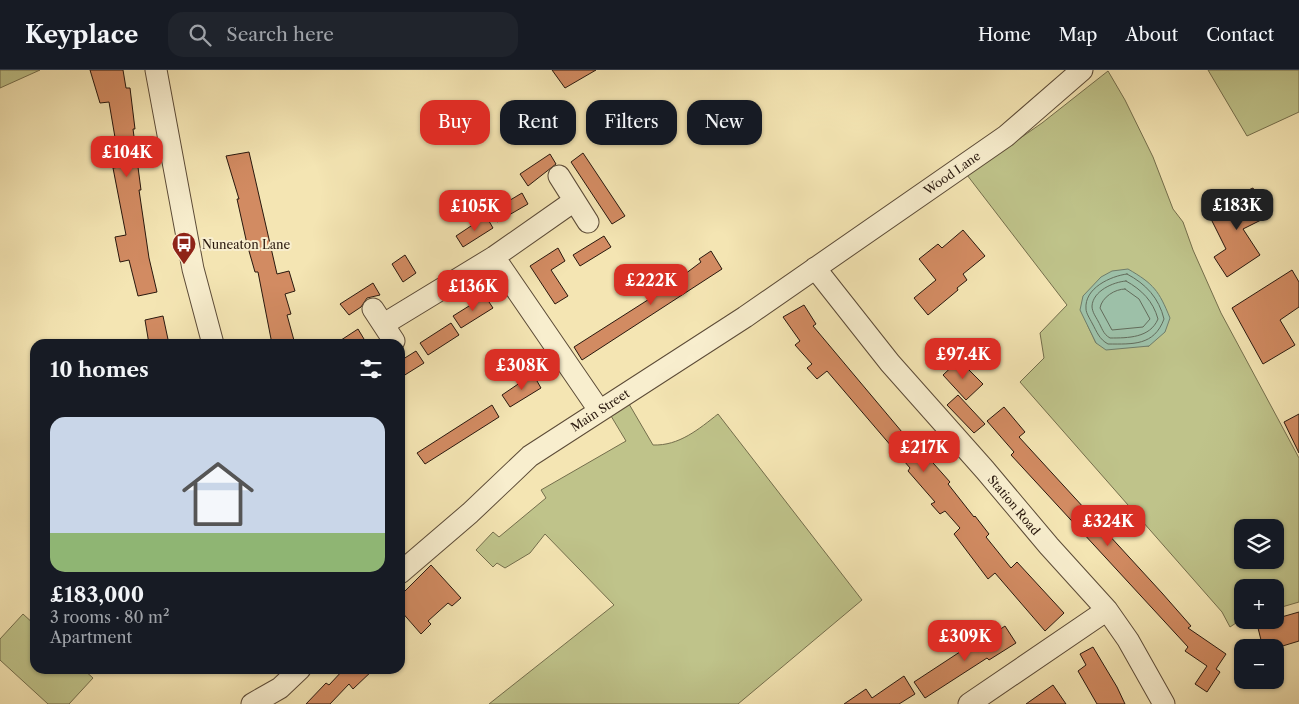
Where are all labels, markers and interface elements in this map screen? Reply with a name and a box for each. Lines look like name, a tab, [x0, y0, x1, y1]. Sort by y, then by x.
search box	[168, 12, 518, 57]
text: Keyplace	[25, 20, 138, 49]
icon: search	[186, 21, 214, 49]
text: Search here	[226, 23, 334, 46]
text: Home	[978, 24, 1031, 46]
text: Map	[1059, 24, 1097, 46]
text: About	[1125, 24, 1178, 46]
text: Contact	[1206, 24, 1274, 46]
chip: Buy	[420, 100, 490, 145]
chip: Rent	[500, 100, 576, 145]
chip: Filters	[586, 100, 677, 145]
chip: New	[687, 100, 762, 145]
pin: £104K	[92, 136, 162, 178]
text: £104K	[102, 142, 152, 162]
street label: Wood Lane	[920, 148, 983, 199]
pin: £183K	[1202, 189, 1272, 231]
pin: £105K	[440, 190, 510, 232]
text: £183K	[1212, 195, 1262, 215]
text: £105K	[450, 196, 500, 216]
bus stop icon: Nuneaton Lane	[171, 231, 197, 265]
place label: Nuneaton Lane	[202, 237, 291, 252]
pin: £222K	[616, 264, 686, 306]
pin: £136K	[438, 270, 508, 312]
text: £222K	[625, 270, 677, 290]
text: £136K	[448, 276, 498, 296]
pin: £97.4K	[922, 338, 1004, 380]
text: £97.4K	[936, 344, 990, 364]
pin: £308K	[487, 348, 557, 391]
icon: filters	[357, 355, 385, 383]
text: £308K	[496, 355, 548, 375]
text: 10 homes	[50, 357, 149, 382]
street label: Main Street	[568, 385, 633, 434]
pin: £217K	[889, 430, 959, 473]
text: £217K	[900, 437, 948, 457]
icon: home	[173, 449, 263, 539]
street label: Station Road	[985, 472, 1044, 538]
pin: £324K	[1073, 504, 1143, 547]
text: £324K	[1082, 511, 1134, 531]
map controls	[1234, 519, 1284, 689]
button: layers	[1234, 519, 1284, 569]
button: +	[1234, 579, 1284, 629]
text: £183,000	[50, 582, 144, 607]
text: 3 rooms · 80 m²	[50, 607, 169, 627]
pin: £309K	[930, 620, 1000, 662]
text: £309K	[939, 626, 991, 646]
text: Apartment	[50, 627, 132, 647]
button: −	[1234, 639, 1284, 689]

